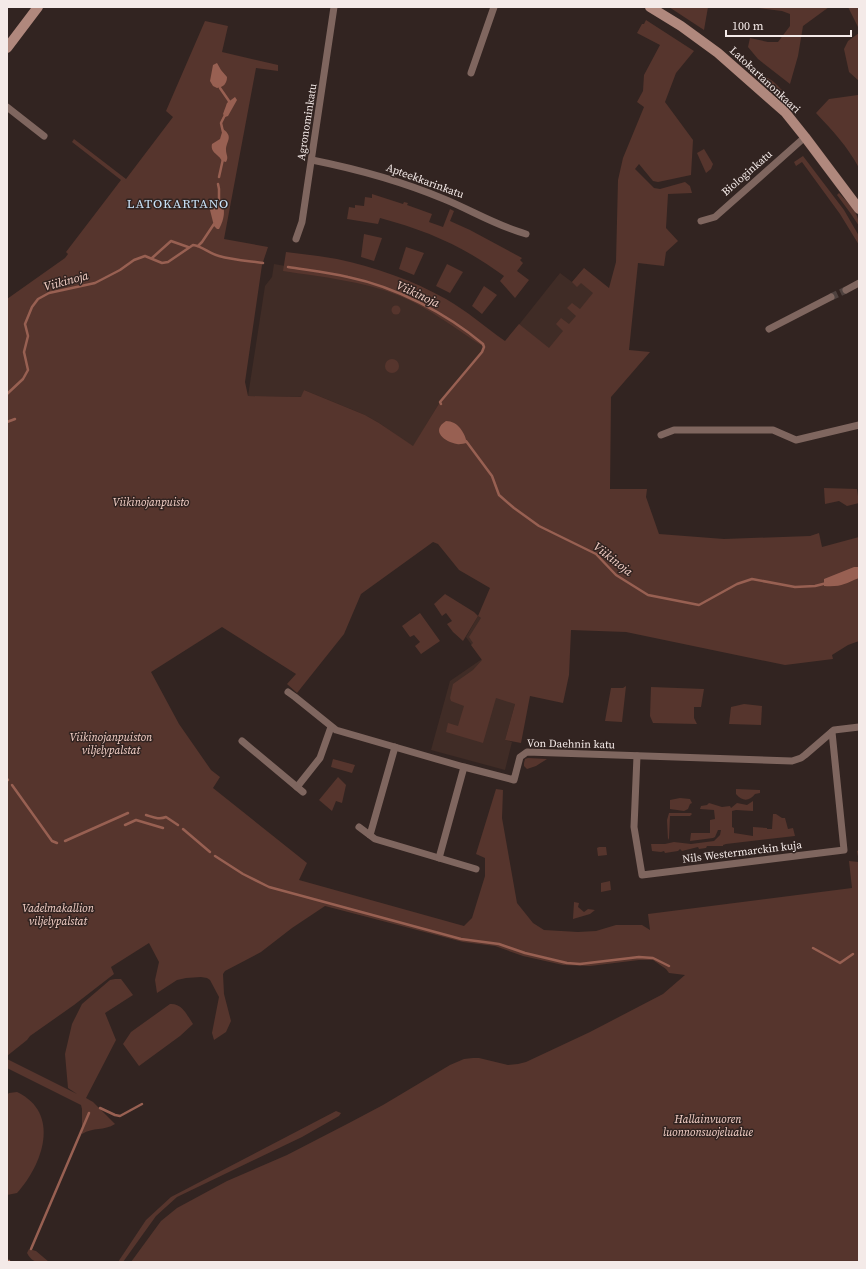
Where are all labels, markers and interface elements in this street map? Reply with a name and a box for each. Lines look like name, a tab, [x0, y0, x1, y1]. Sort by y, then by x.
scale bar	[726, 12, 851, 38]
text: 100 m	[732, 18, 764, 34]
street label: Latokartanonkaari	[726, 43, 804, 117]
street label: Agronominkatu	[294, 82, 321, 162]
street label: Biologinkatu	[718, 146, 776, 199]
street label: Apteekkarinkatu	[384, 160, 467, 202]
district label: LATOKARTANO	[127, 195, 229, 212]
water label: Viikinoja	[42, 267, 91, 295]
water label: Viikinoja	[394, 277, 443, 311]
park label: Viikinojanpuisto	[113, 495, 190, 510]
water label: Viikinoja	[590, 539, 637, 580]
park label: Viikinojanpuiston viljelypalstat	[70, 730, 153, 758]
street label: Von Daehnin katu	[527, 736, 616, 752]
street label: Nils Westermarckin kuja	[681, 837, 803, 867]
park label: Vadelmakallion viljelypalstat	[22, 901, 95, 929]
park label: Hallainvuoren luonnonsuojelualue	[663, 1112, 754, 1140]

